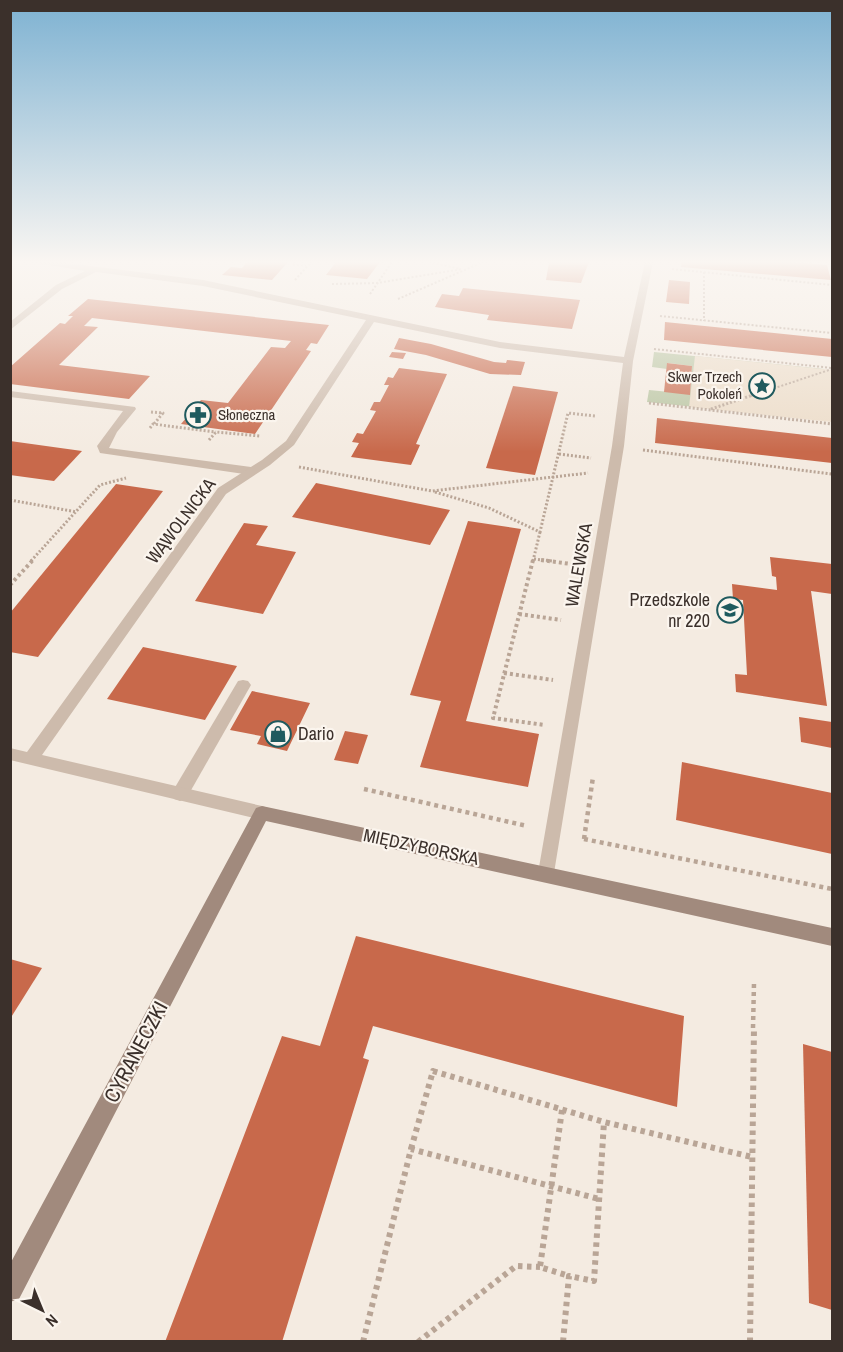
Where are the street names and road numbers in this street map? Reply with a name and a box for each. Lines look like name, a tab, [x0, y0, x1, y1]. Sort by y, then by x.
street label: WĄWOLNICKA	[140, 473, 221, 569]
street label: WALEWSKA	[559, 521, 598, 609]
street label: MIĘDZYBORSKA	[361, 822, 481, 871]
street label: CYRANECZKI	[97, 996, 174, 1108]

